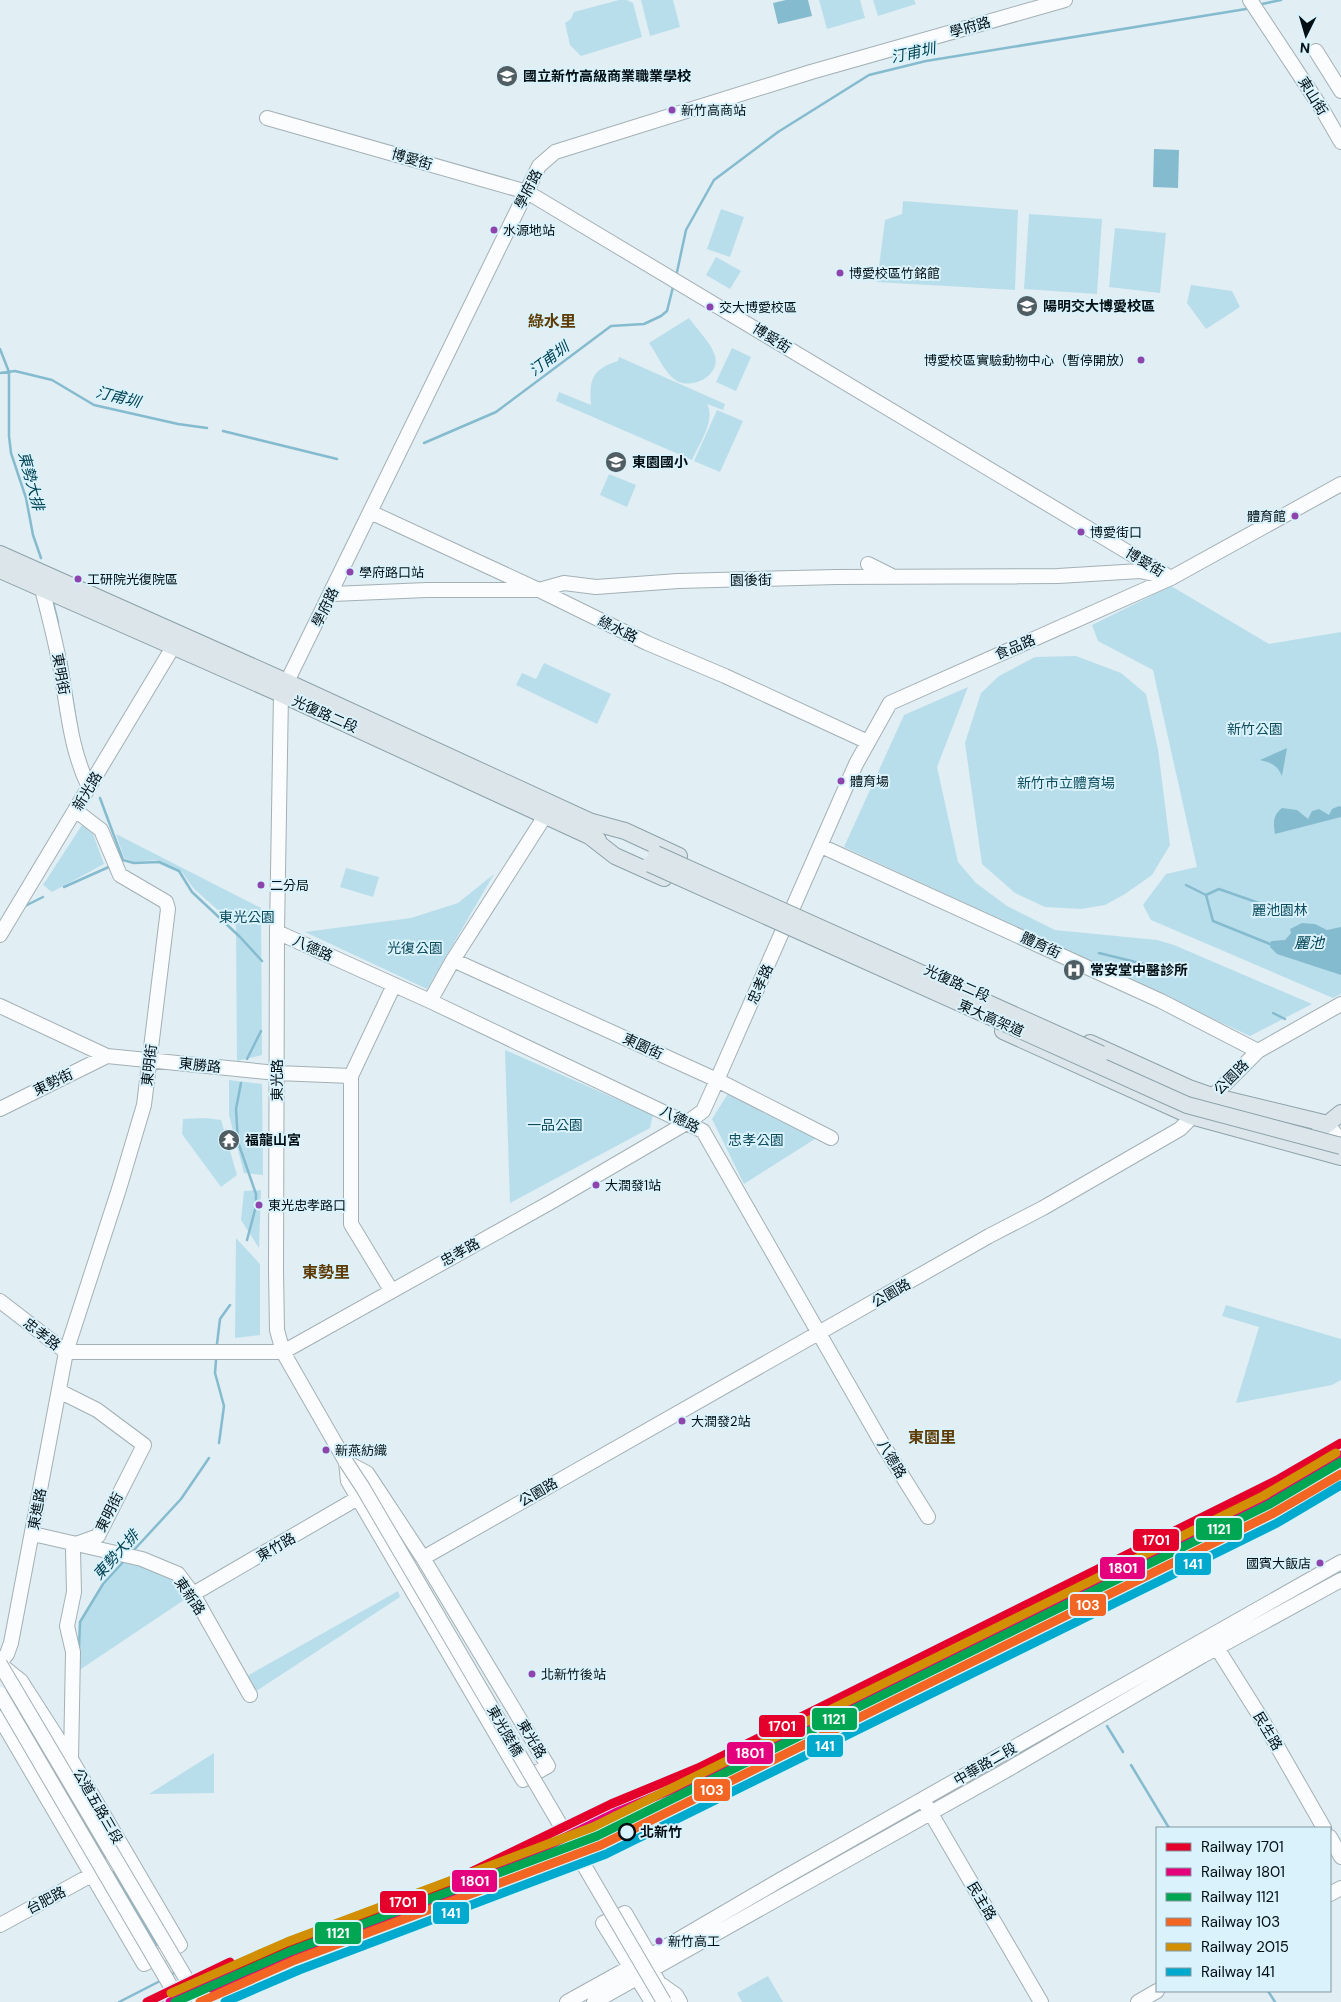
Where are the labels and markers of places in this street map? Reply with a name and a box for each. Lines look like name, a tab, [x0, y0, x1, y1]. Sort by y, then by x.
school or university icon: 國立新竹高級商業職業學校	[495, 64, 519, 88]
place label: 國立新竹高級商業職業學校	[523, 67, 691, 85]
place label: 新竹高商站	[681, 102, 746, 119]
marker: 新竹高商站	[667, 105, 677, 115]
place label: 水源地站	[503, 222, 555, 239]
marker: 水源地站	[489, 225, 499, 235]
place label: 博愛校區竹銘館	[849, 265, 940, 282]
marker: 博愛校區竹銘館	[835, 268, 845, 278]
school or university icon: 陽明交大博愛校區	[1015, 294, 1039, 318]
place label: 陽明交大博愛校區	[1043, 297, 1155, 315]
place label: 交大博愛校區	[719, 299, 797, 316]
marker: 交大博愛校區	[705, 302, 715, 312]
place label: 博愛校區實驗動物中心（暫停開放）	[924, 352, 1132, 369]
marker: 博愛校區實驗動物中心（暫停開放）	[1136, 355, 1146, 365]
school or university icon: 東園國小	[604, 450, 628, 474]
place label: 東園國小	[632, 453, 688, 471]
place label: 體育館	[1247, 508, 1286, 525]
marker: 體育館	[1290, 511, 1300, 521]
place label: 博愛街口	[1090, 524, 1142, 541]
marker: 博愛街口	[1076, 527, 1086, 537]
place label: 學府路口站	[359, 564, 424, 581]
marker: 學府路口站	[345, 567, 355, 577]
place label: 工研院光復院區	[87, 571, 178, 588]
marker: 工研院光復院區	[73, 574, 83, 584]
place label: 體育場	[850, 773, 889, 790]
marker: 體育場	[836, 776, 846, 786]
place label: 二分局	[270, 877, 309, 894]
marker: 二分局	[256, 880, 266, 890]
hospital icon: 常安堂中醫診所	[1062, 958, 1086, 982]
place label: 常安堂中醫診所	[1090, 961, 1188, 979]
temple icon: 福龍山宮	[217, 1128, 241, 1152]
place label: 福龍山宮	[245, 1131, 301, 1149]
place label: 大潤發1站	[605, 1177, 661, 1194]
marker: 大潤發1站	[591, 1180, 601, 1190]
place label: 東光忠孝路口	[268, 1197, 346, 1214]
marker: 東光忠孝路口	[254, 1200, 264, 1210]
place label: 大潤發2站	[691, 1413, 751, 1430]
marker: 大潤發2站	[677, 1416, 687, 1426]
place label: 新燕紡織	[335, 1442, 387, 1459]
marker: 新燕紡織	[321, 1445, 331, 1455]
place label: 國賓大飯店	[1246, 1555, 1311, 1572]
marker: 國賓大飯店	[1315, 1558, 1325, 1568]
place label: 北新竹後站	[541, 1666, 606, 1683]
marker: 北新竹後站	[527, 1669, 537, 1679]
marker: 北新竹	[618, 1823, 636, 1841]
place label: 北新竹	[640, 1823, 682, 1841]
place label: 新竹高工	[668, 1933, 720, 1950]
marker: 新竹高工	[654, 1936, 664, 1946]

